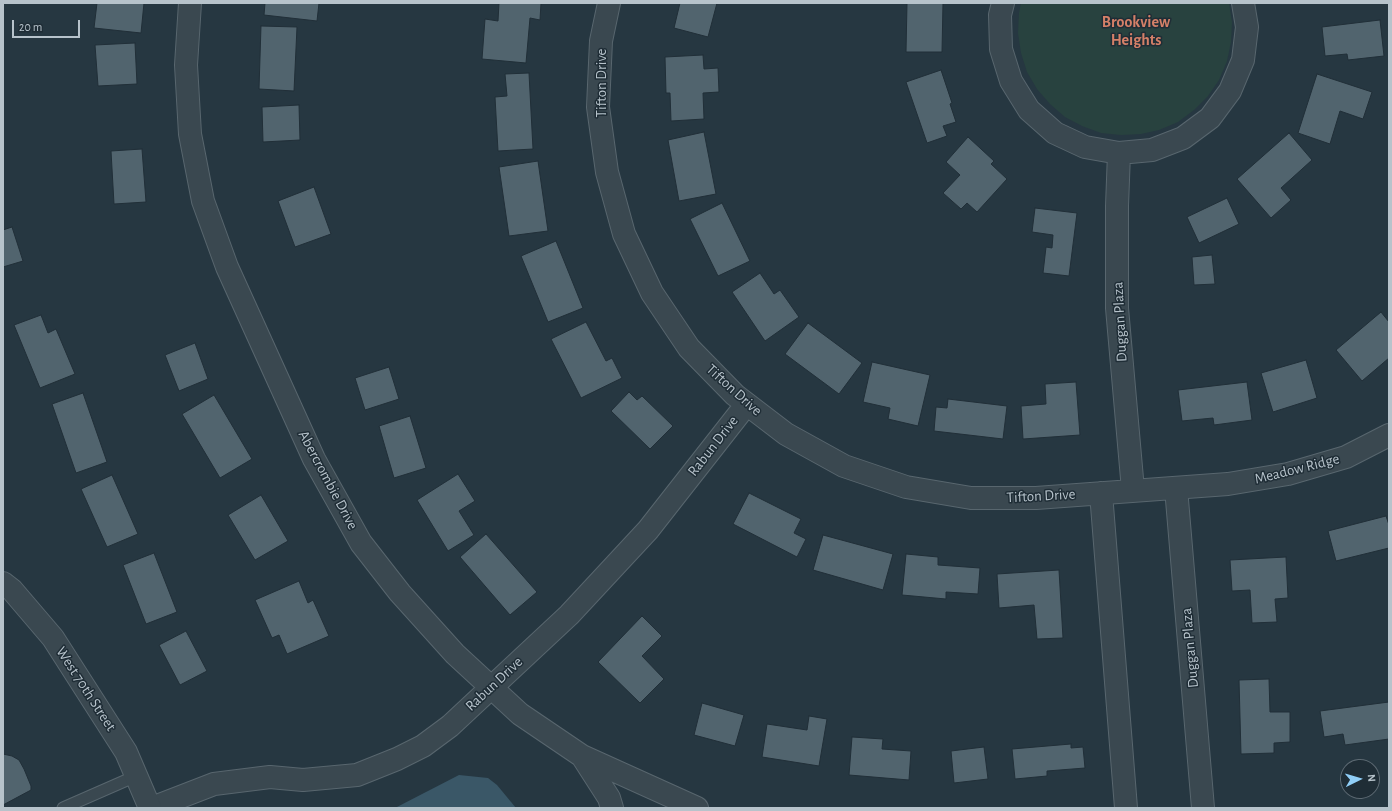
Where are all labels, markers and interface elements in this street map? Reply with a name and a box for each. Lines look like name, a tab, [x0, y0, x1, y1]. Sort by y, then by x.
scale bar	[14, 12, 82, 38]
district label: Brookview Heights	[1102, 12, 1170, 50]
text: 20 m	[19, 21, 42, 33]
street label: Tifton Drive	[592, 49, 610, 117]
street label: Duggan Plaza	[1109, 281, 1131, 363]
street label: Tifton Drive	[702, 360, 766, 420]
street label: Rabun Drive	[684, 412, 742, 480]
street label: Abercrombie Drive	[294, 427, 362, 533]
street label: Meadow Ridge	[1253, 450, 1341, 488]
street label: Tifton Drive	[1006, 485, 1076, 507]
street label: Duggan Plaza	[1178, 607, 1202, 689]
street label: West 70th Street	[52, 643, 120, 735]
street label: Rabun Drive	[462, 653, 526, 715]
north arrow	[1340, 759, 1380, 799]
text: N	[1366, 774, 1377, 782]

